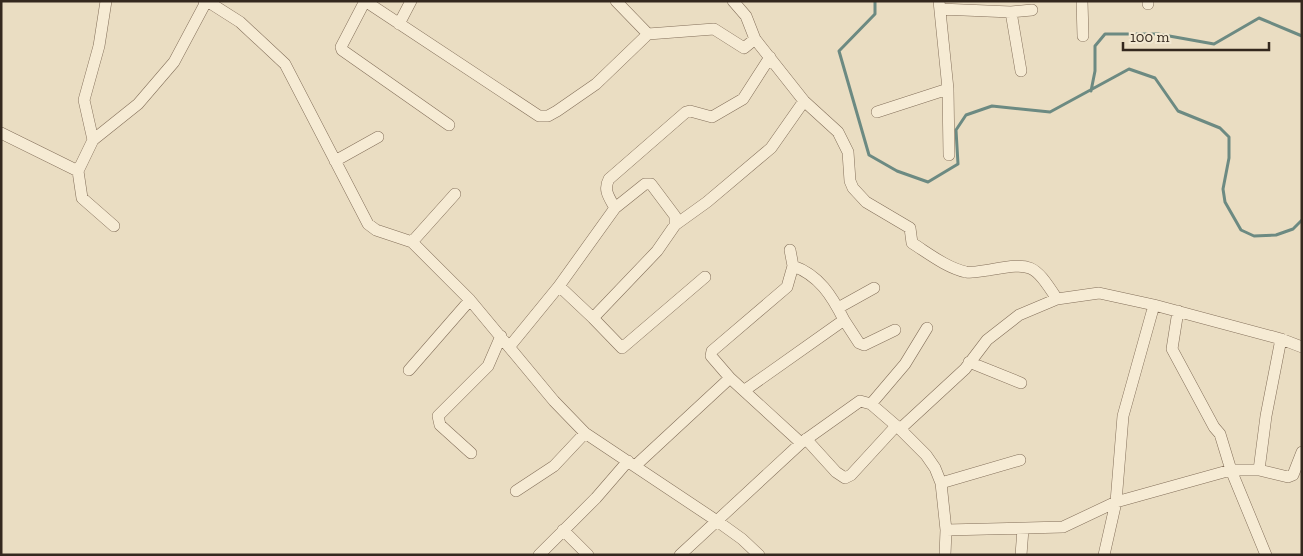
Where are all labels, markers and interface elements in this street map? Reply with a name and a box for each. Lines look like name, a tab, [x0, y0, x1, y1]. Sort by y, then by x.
scale bar	[1123, 20, 1269, 52]
text: 100 m	[1130, 28, 1169, 46]

